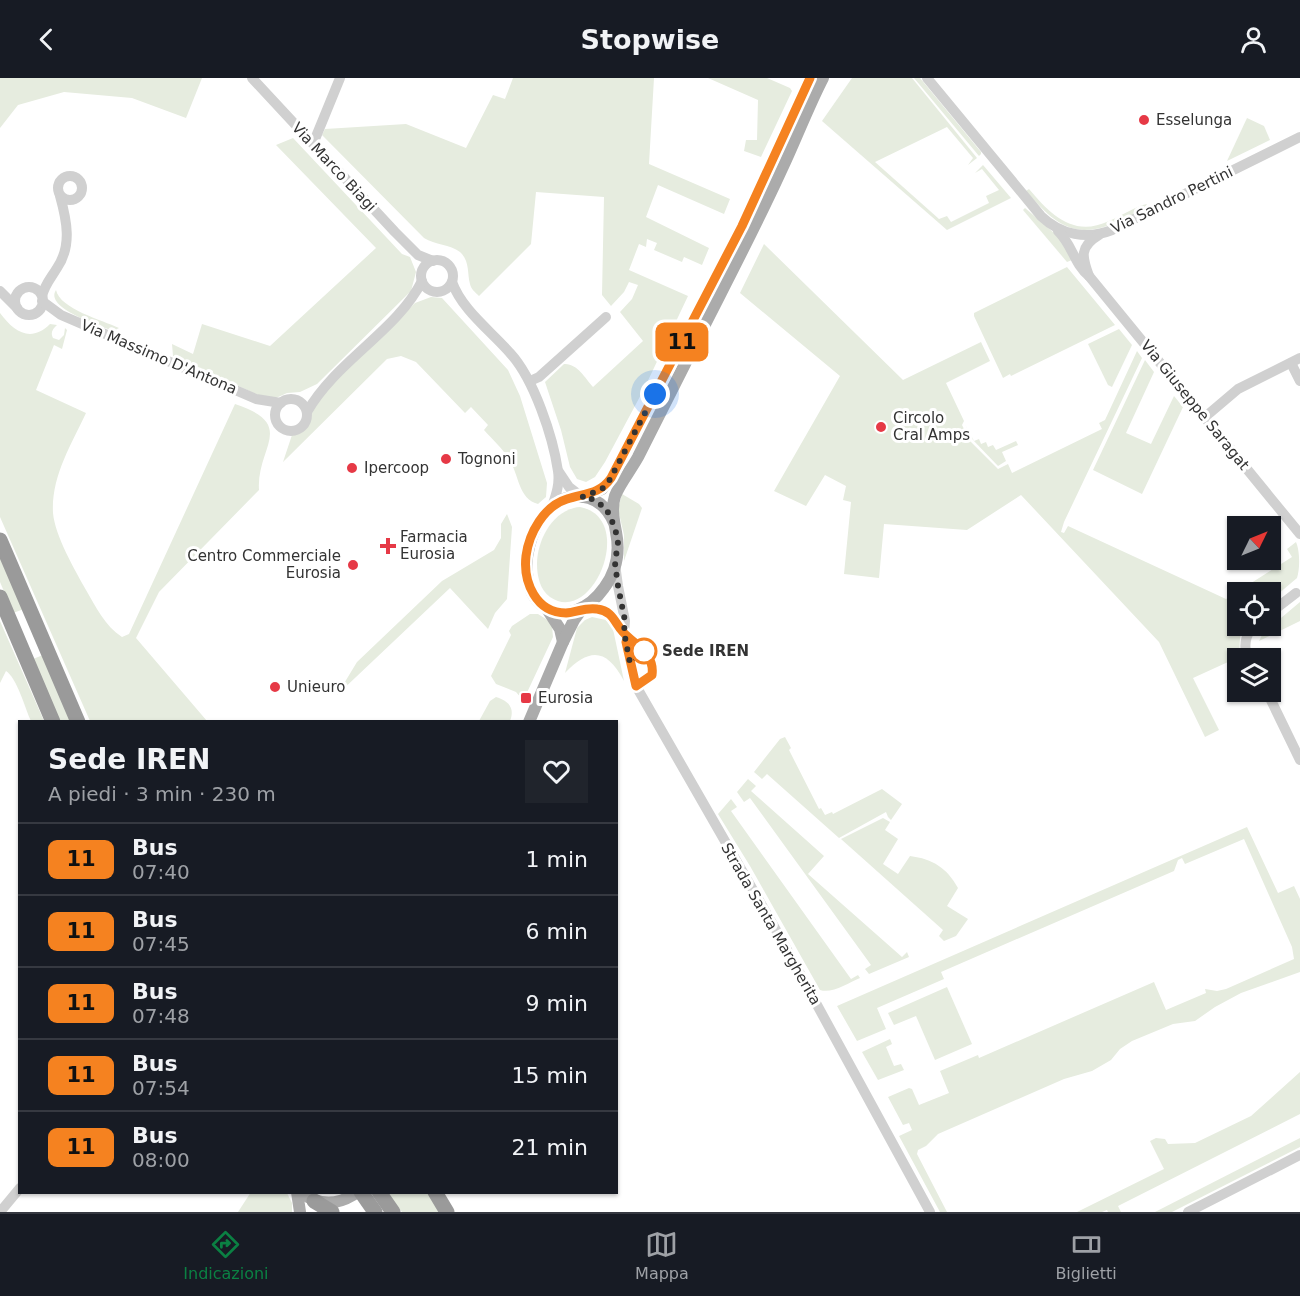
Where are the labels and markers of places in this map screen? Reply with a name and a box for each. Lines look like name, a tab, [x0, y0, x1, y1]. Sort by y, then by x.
place label: Esselunga	[1156, 111, 1232, 129]
marker: Esselunga	[1137, 113, 1151, 127]
place label: Circolo Cral Amps	[893, 409, 970, 444]
marker: Circolo Cral Amps	[874, 420, 888, 434]
place label: Tognoni	[457, 450, 516, 468]
marker: Tognoni	[439, 452, 453, 466]
place label: Ipercoop	[364, 459, 429, 477]
marker: Ipercoop	[345, 461, 359, 475]
place label: Farmacia Eurosia	[400, 528, 468, 563]
marker: Farmacia Eurosia	[381, 539, 395, 553]
place label: Centro Commerciale Eurosia	[187, 547, 341, 582]
marker: Centro Commerciale Eurosia	[346, 558, 360, 572]
marker: Sede IREN	[631, 638, 657, 664]
place label: Sede IREN	[662, 642, 749, 660]
place label: Unieuro	[287, 678, 345, 696]
marker: Unieuro	[268, 680, 282, 694]
place label: Eurosia	[538, 689, 593, 707]
marker: Eurosia	[519, 691, 533, 705]

